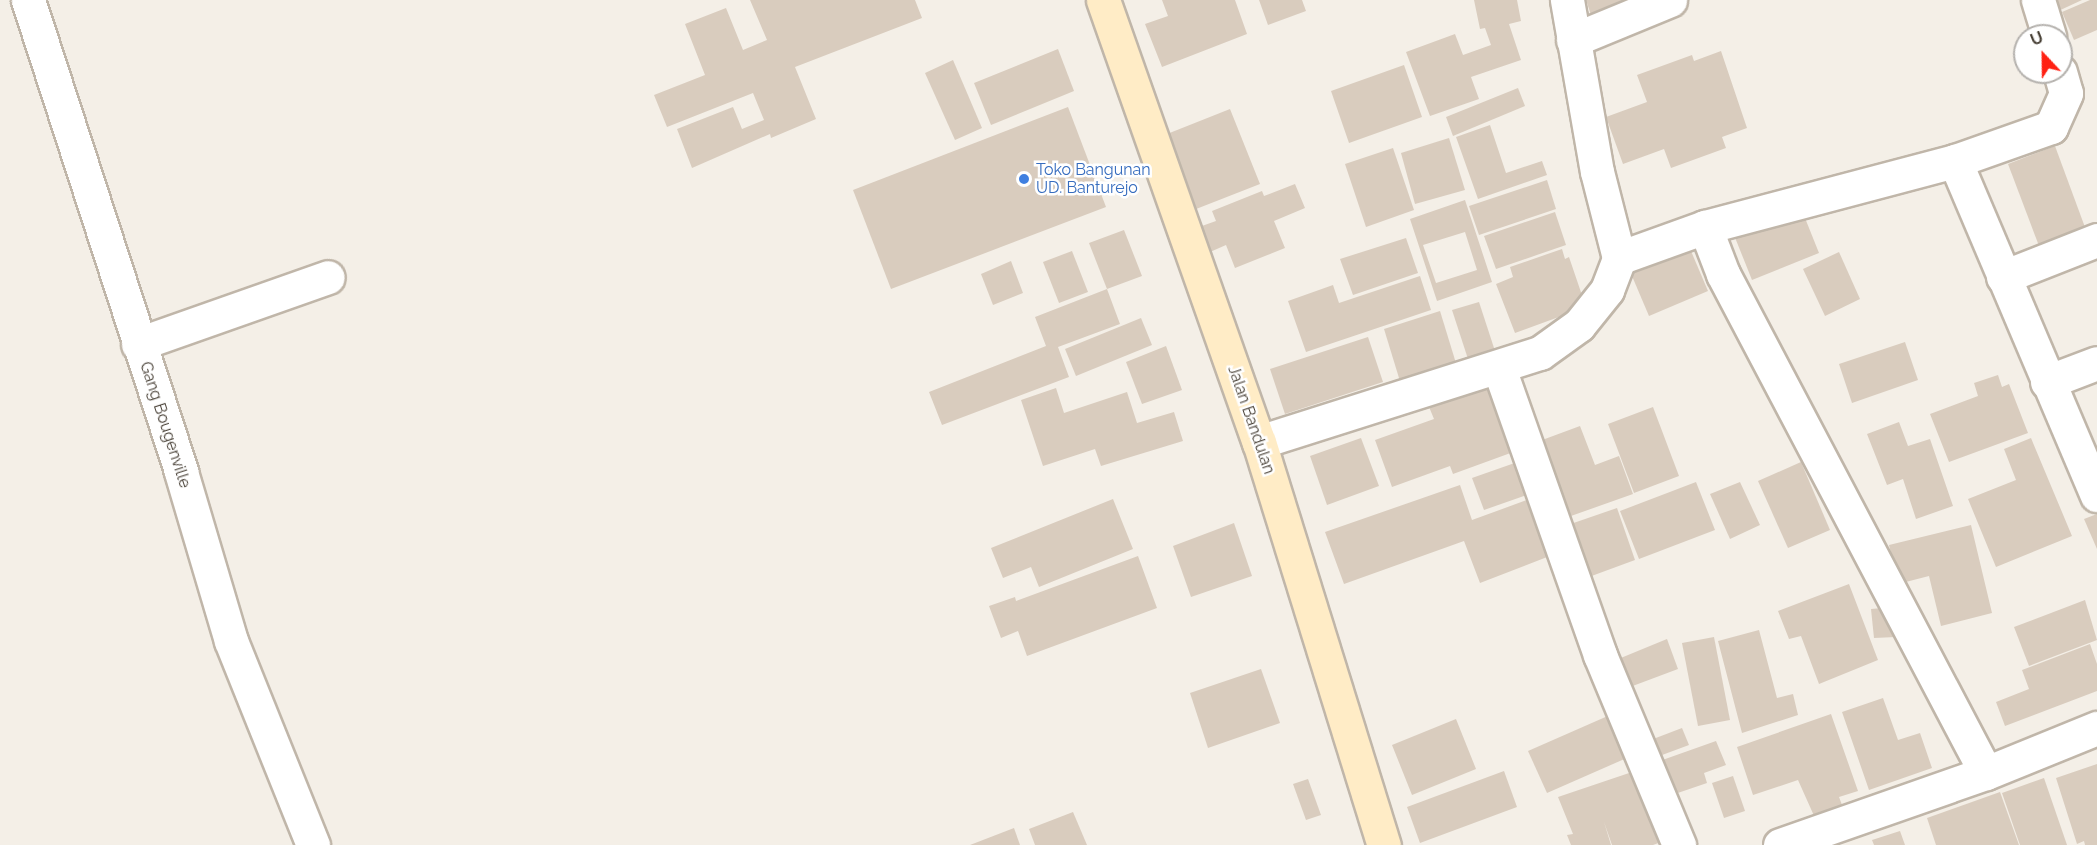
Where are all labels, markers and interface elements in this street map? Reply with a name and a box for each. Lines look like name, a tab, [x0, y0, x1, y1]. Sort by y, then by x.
north arrow	[2013, 24, 2073, 84]
text: U	[2028, 28, 2046, 50]
place label: Toko Bangunan UD. Banturejo	[1036, 160, 1151, 198]
marker: Toko Bangunan UD. Banturejo	[1017, 172, 1031, 186]
street label: Gang Bougenville	[136, 359, 194, 491]
street label: Jalan Bandulan	[1223, 363, 1279, 477]

